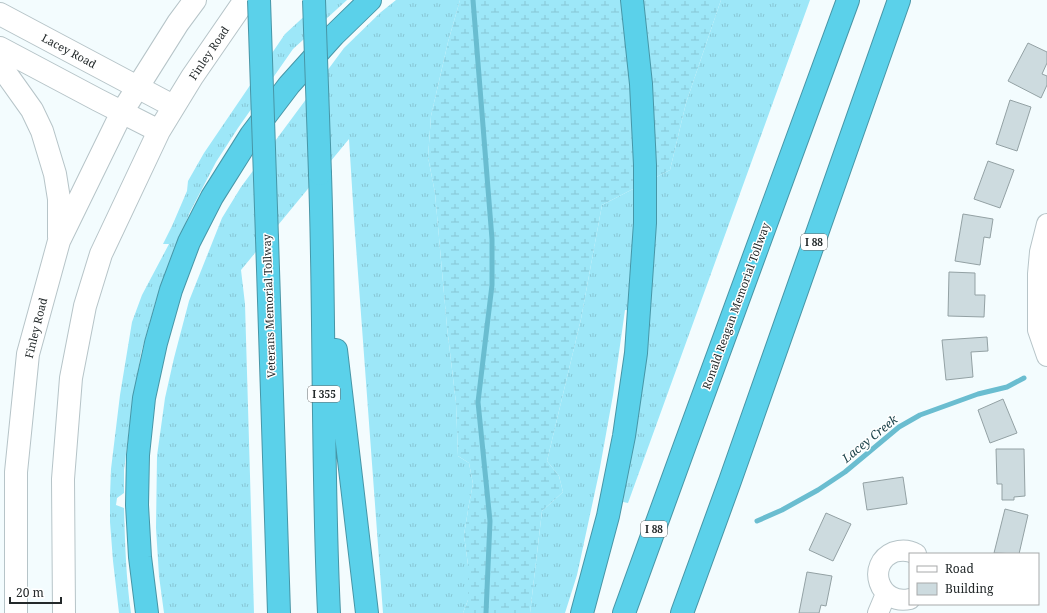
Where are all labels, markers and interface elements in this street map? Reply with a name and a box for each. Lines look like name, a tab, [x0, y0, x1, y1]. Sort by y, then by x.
street label: Finley Road	[185, 23, 232, 83]
street label: Lacey Road	[39, 30, 99, 71]
street label: Ronald Reagan Memorial Tollway	[698, 220, 773, 391]
street label: Veterans Memorial Tollway	[258, 233, 279, 378]
road number: I 88	[801, 234, 827, 250]
street label: Finley Road	[21, 296, 50, 360]
road number: I 355	[308, 386, 340, 402]
water label: Lacey Creek	[837, 410, 902, 467]
road number: I 88	[641, 521, 667, 537]
legend	[909, 553, 1039, 605]
text: Road	[945, 560, 975, 577]
scale bar	[10, 579, 61, 605]
text: Building	[945, 580, 994, 597]
text: 20 m	[16, 584, 44, 601]

